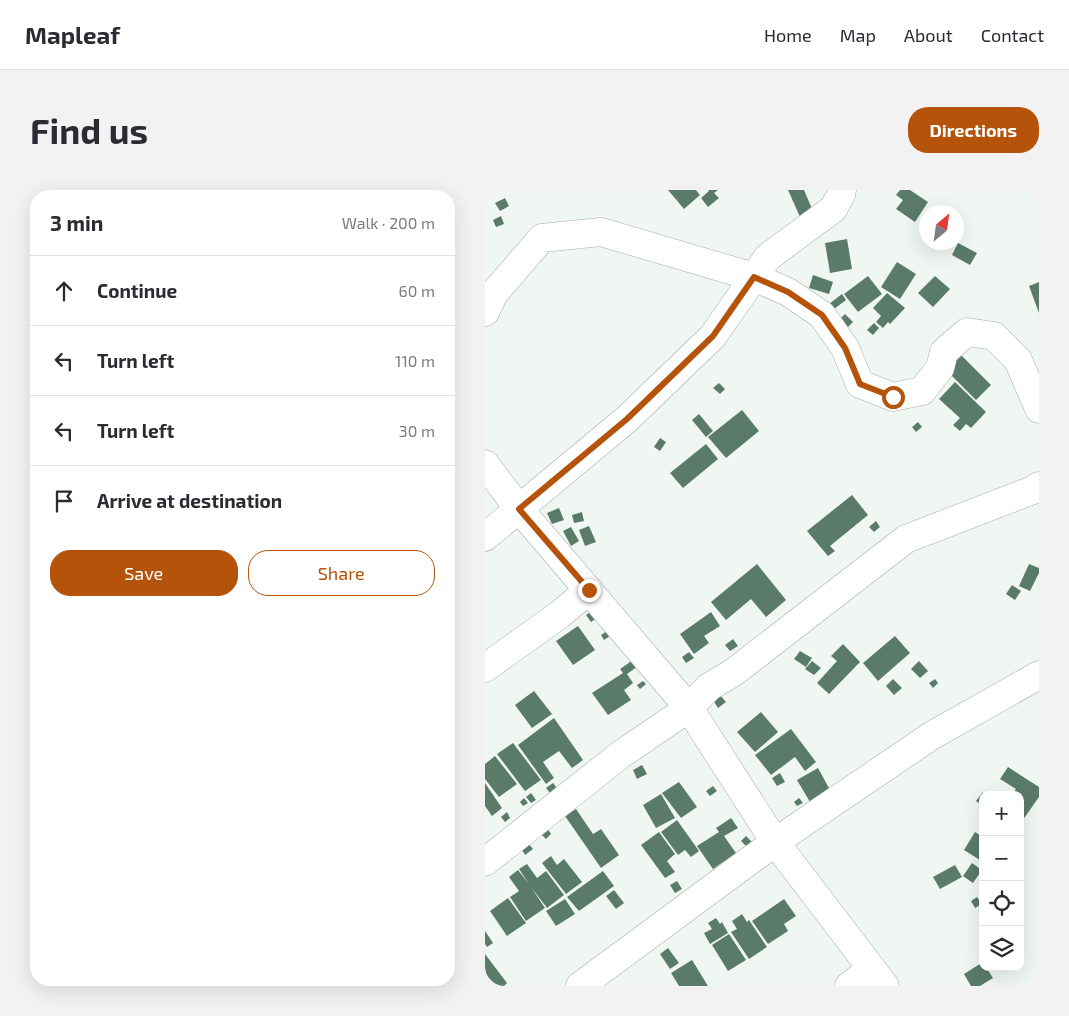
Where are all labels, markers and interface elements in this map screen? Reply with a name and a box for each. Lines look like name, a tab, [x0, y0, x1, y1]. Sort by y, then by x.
text: Mapleaf	[25, 20, 120, 49]
text: Home	[764, 24, 812, 46]
text: Map	[840, 24, 876, 46]
text: About	[904, 24, 953, 46]
text: Contact	[981, 24, 1044, 46]
button: Directions	[908, 107, 1039, 153]
text: Find us	[30, 109, 148, 151]
north arrow	[919, 205, 964, 250]
text: 3 min	[50, 210, 103, 235]
text: Walk · 200 m	[342, 213, 435, 232]
icon: ahead	[50, 277, 78, 305]
text: Continue	[97, 279, 177, 302]
text: 60 m	[399, 281, 435, 300]
icon: left	[50, 347, 78, 375]
text: Turn left	[97, 349, 174, 372]
text: 110 m	[395, 351, 435, 370]
route start	[882, 386, 905, 409]
icon: left	[50, 417, 78, 445]
text: Turn left	[97, 419, 174, 442]
text: 30 m	[399, 421, 435, 440]
icon: arrive	[50, 487, 78, 515]
text: Arrive at destination	[97, 489, 282, 512]
button: Save	[50, 550, 238, 596]
button: Share	[248, 550, 435, 596]
route end	[578, 579, 601, 602]
map controls	[979, 791, 1024, 971]
button: +	[979, 791, 1024, 836]
button: −	[979, 836, 1024, 881]
button: locate	[979, 881, 1024, 926]
button: layers	[979, 926, 1024, 971]

